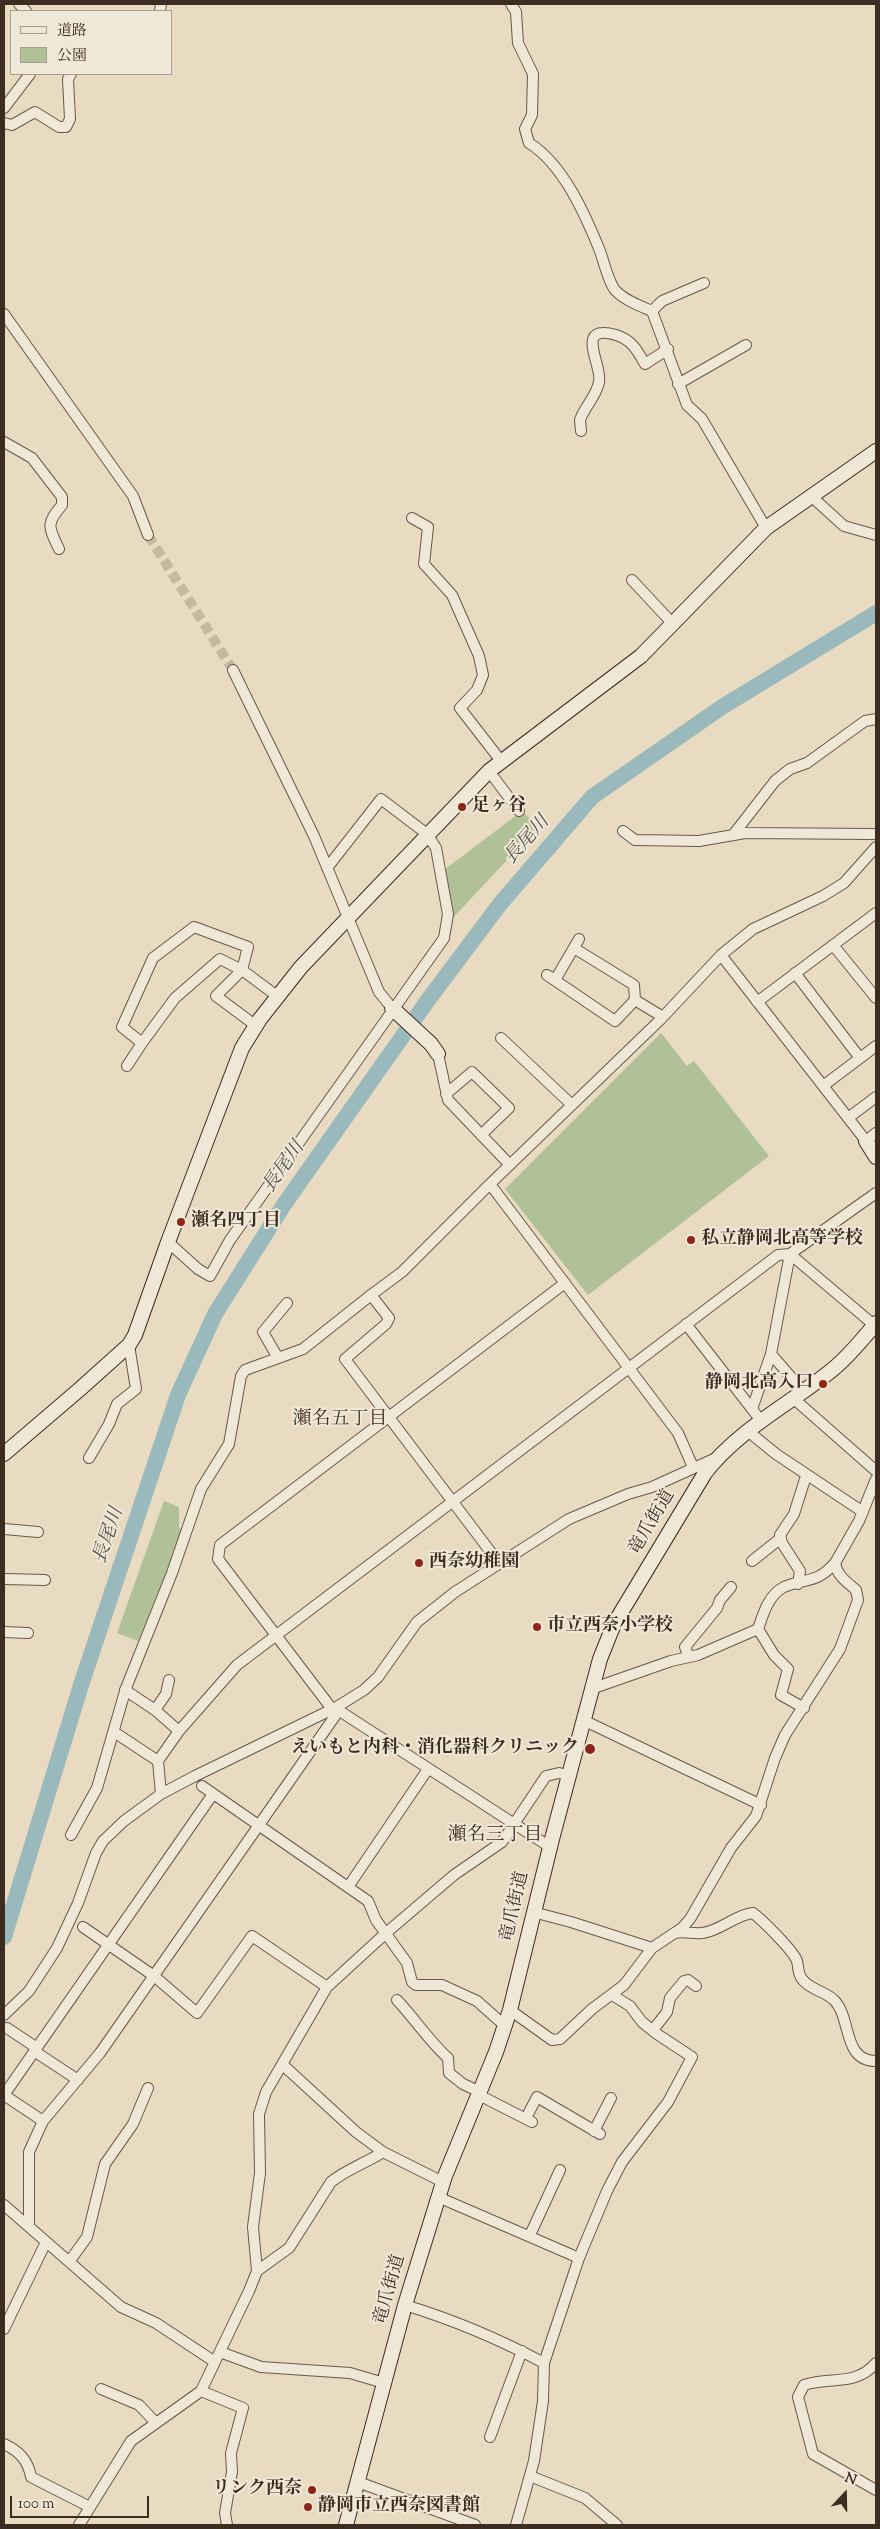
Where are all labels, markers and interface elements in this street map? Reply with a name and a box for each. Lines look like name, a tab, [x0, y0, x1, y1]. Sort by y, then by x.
legend	[10, 10, 172, 75]
text: 道路	[57, 21, 87, 42]
text: 公園	[57, 46, 87, 67]
place label: 足ヶ谷	[472, 796, 526, 818]
marker: 足ヶ谷	[456, 801, 468, 813]
water label: 長尾川	[501, 812, 555, 870]
water label: 長尾川	[259, 1138, 311, 1198]
place label: 瀬名四丁目	[191, 1211, 281, 1233]
marker: 瀬名四丁目	[175, 1216, 187, 1228]
place label: 私立静岡北高等学校	[701, 1229, 863, 1251]
marker: 私立静岡北高等学校	[685, 1234, 697, 1246]
place label: 静岡北高入口	[705, 1373, 813, 1395]
marker: 静岡北高入口	[817, 1378, 829, 1390]
district label: 瀬名五丁目	[293, 1410, 387, 1432]
street label: 竜爪街道	[625, 1487, 681, 1559]
water label: 長尾川	[90, 1505, 130, 1567]
place label: 西奈幼稚園	[429, 1552, 519, 1574]
marker: 西奈幼稚園	[413, 1557, 425, 1569]
place label: 市立西奈小学校	[547, 1616, 673, 1638]
marker: 市立西奈小学校	[531, 1621, 543, 1633]
place label: えいもと内科・消化器科クリニック	[291, 1738, 579, 1760]
marker: えいもと内科・消化器科クリニック	[583, 1742, 597, 1756]
district label: 瀬名三丁目	[448, 1826, 542, 1848]
street label: 竜爪街道	[497, 1869, 535, 1945]
street label: 竜爪街道	[371, 2252, 411, 2328]
north arrow	[820, 2469, 870, 2519]
text: N	[842, 2469, 859, 2491]
place label: リンク西奈	[212, 2479, 302, 2501]
marker: リンク西奈	[306, 2484, 318, 2496]
scale bar	[12, 2486, 151, 2518]
text: 100 m	[18, 2494, 54, 2515]
place label: 静岡市立西奈図書館	[318, 2496, 480, 2518]
marker: 静岡市立西奈図書館	[302, 2501, 314, 2513]

